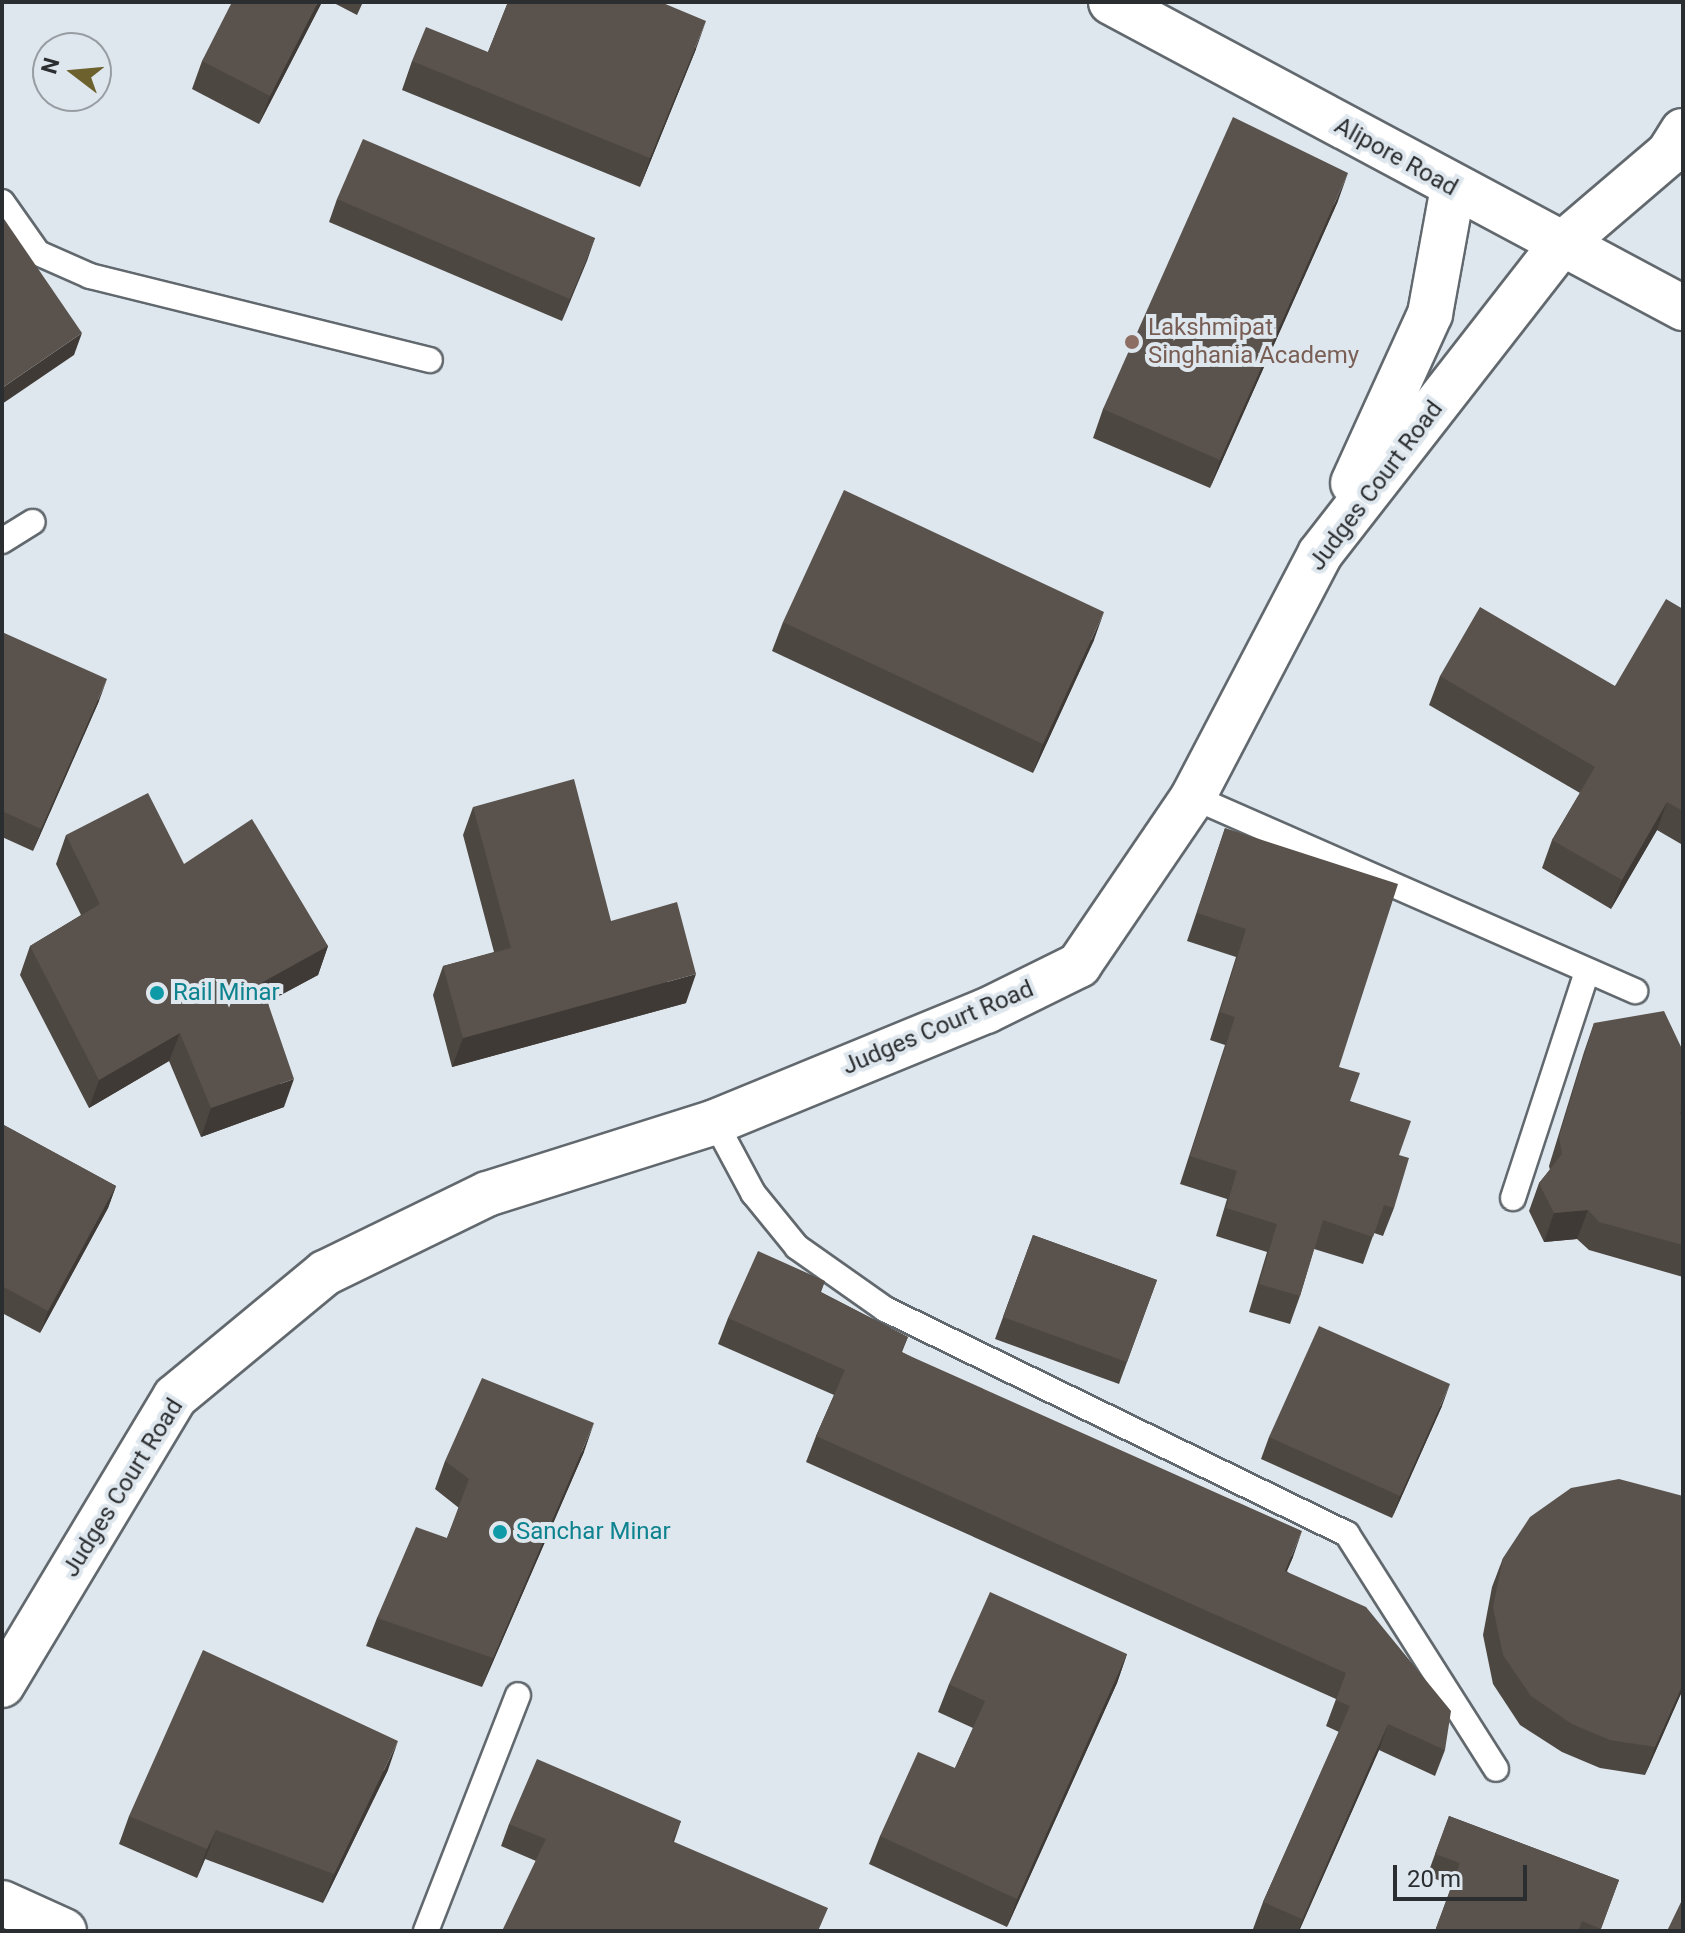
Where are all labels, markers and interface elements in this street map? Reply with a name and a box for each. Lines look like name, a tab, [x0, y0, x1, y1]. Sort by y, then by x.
north arrow	[32, 32, 112, 112]
text: N	[36, 55, 65, 77]
street label: Alipore Road	[1329, 111, 1463, 203]
place label: Lakshmipat Singhania Academy	[1148, 314, 1359, 370]
marker: Lakshmipat Singhania Academy	[1123, 333, 1141, 351]
street label: Judges Court Road	[1303, 396, 1449, 576]
street label: Judges Court Road	[838, 975, 1038, 1081]
place label: Rail Minar	[173, 979, 280, 1007]
marker: Rail Minar	[148, 984, 166, 1002]
street label: Judges Court Road	[57, 1394, 189, 1582]
place label: Sanchar Minar	[516, 1518, 671, 1546]
marker: Sanchar Minar	[491, 1523, 509, 1541]
scale bar	[1397, 1849, 1531, 1899]
text: 20 m	[1407, 1865, 1461, 1893]

